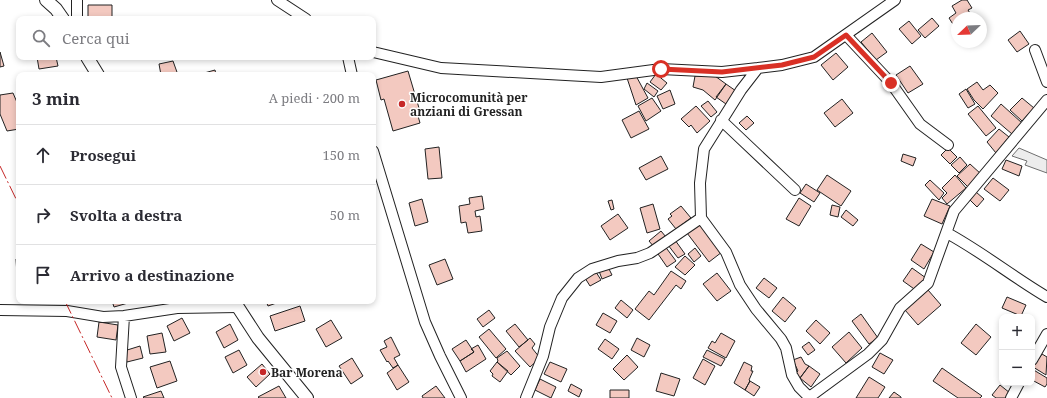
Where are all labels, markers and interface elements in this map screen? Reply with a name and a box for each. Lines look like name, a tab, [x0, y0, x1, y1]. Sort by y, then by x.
north arrow	[951, 12, 987, 48]
search box	[16, 16, 376, 60]
icon: search	[30, 27, 52, 49]
text: Cerca qui	[62, 28, 130, 48]
route start	[652, 60, 670, 78]
route end	[882, 74, 900, 92]
text: 3 min	[32, 87, 80, 110]
text: A piedi · 200 m	[269, 89, 360, 107]
place label: Microcomunità per anziani di Gressan	[410, 89, 528, 120]
marker: Microcomunità per anziani di Gressan	[397, 99, 407, 109]
icon: ahead	[32, 144, 54, 166]
text: Prosegui	[70, 145, 136, 165]
text: 150 m	[323, 146, 360, 164]
icon: right	[32, 204, 54, 226]
text: Svolta a destra	[70, 205, 182, 225]
text: 50 m	[330, 206, 360, 224]
icon: arrive	[32, 264, 54, 286]
text: Arrivo a destinazione	[70, 265, 234, 285]
map controls	[999, 314, 1035, 386]
button: +	[999, 314, 1035, 350]
button: −	[999, 350, 1035, 386]
place label: Bar Morena	[271, 364, 343, 381]
marker: Bar Morena	[258, 367, 268, 377]

